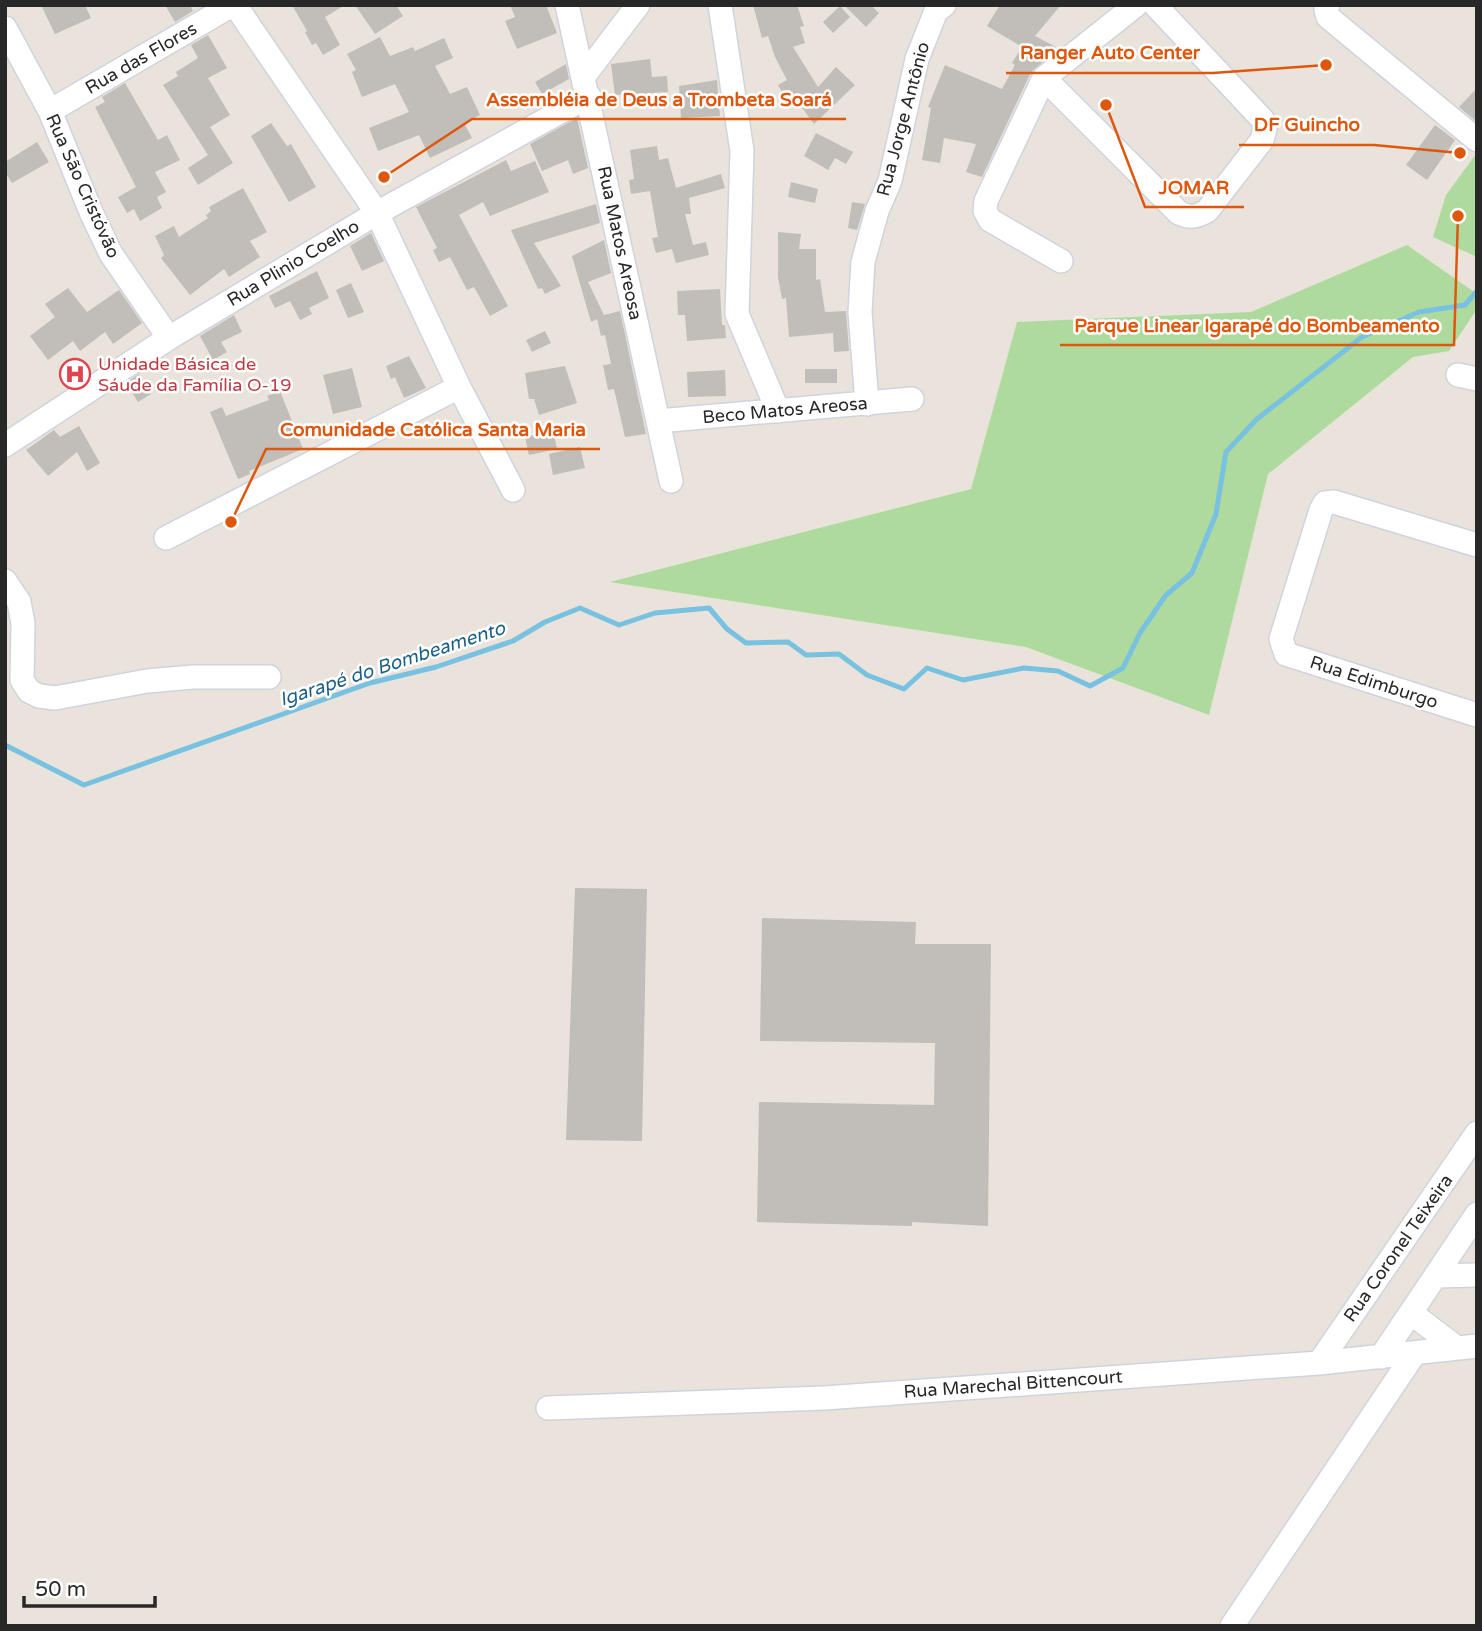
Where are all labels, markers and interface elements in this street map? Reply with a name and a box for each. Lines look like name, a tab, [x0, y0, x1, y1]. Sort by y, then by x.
street label: Rua das Flores	[81, 17, 201, 99]
callout: Ranger Auto Center	[1006, 33, 1213, 73]
street label: Rua Jorge Antônio	[872, 39, 934, 199]
text: Ranger Auto Center	[1020, 42, 1201, 65]
callout: Assembléia de Deus a Trombeta Soará	[472, 79, 846, 119]
text: Assembléia de Deus a Trombeta Soará	[486, 89, 832, 111]
callout: DF Guincho	[1239, 105, 1374, 145]
street label: Rua São Cristóvão	[41, 110, 125, 262]
text: DF Guincho	[1254, 114, 1360, 136]
street label: Rua Matos Areosa	[593, 164, 647, 322]
callout: JOMAR	[1145, 167, 1244, 207]
text: JOMAR	[1158, 177, 1229, 199]
street label: Rua Plinio Coelho	[223, 215, 363, 311]
callout: Parque Linear Igarapé do Bombeamento	[1060, 305, 1454, 345]
text: Parque Linear Igarapé do Bombeamento	[1074, 315, 1440, 338]
place label: Unidade Básica de Sáude da Família O-19	[98, 353, 292, 396]
hospital icon: Unidade Básica de Sáude da Família O-19	[58, 357, 92, 391]
street label: Beco Matos Areosa	[701, 392, 869, 428]
callout: Comunidade Católica Santa Maria	[266, 409, 600, 449]
text: Comunidade Católica Santa Maria	[280, 419, 586, 441]
water label: Igarapé do Bombeamento	[277, 617, 509, 711]
street label: Rua Edimburgo	[1307, 651, 1441, 713]
street label: Rua Coronel Teixeira	[1339, 1170, 1457, 1326]
street label: Rua Marechal Bittencourt	[903, 1365, 1123, 1403]
scale bar	[24, 1564, 156, 1608]
text: 50 m	[35, 1577, 86, 1602]

